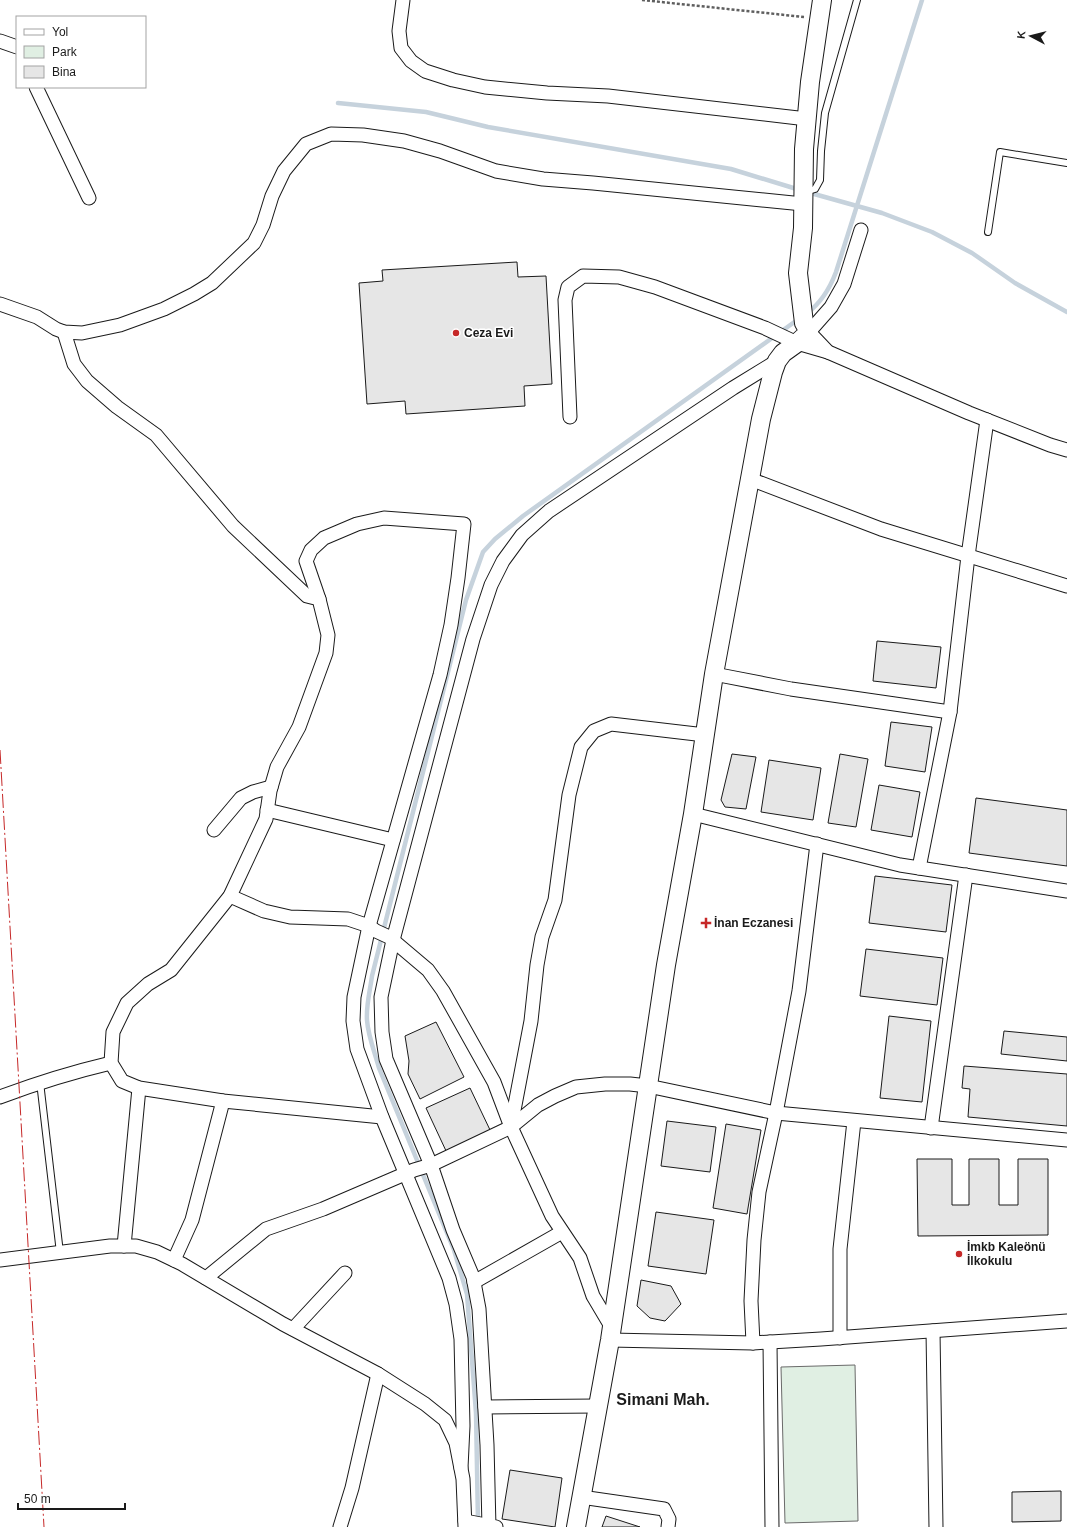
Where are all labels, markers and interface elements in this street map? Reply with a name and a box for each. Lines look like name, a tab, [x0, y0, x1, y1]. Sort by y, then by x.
legend	[16, 16, 146, 88]
north arrow	[1011, 16, 1051, 56]
text: Yol	[52, 25, 68, 39]
text: K	[1015, 30, 1028, 39]
text: Park	[52, 45, 78, 59]
text: Bina	[52, 65, 76, 79]
place label: Ceza Evi	[464, 326, 513, 340]
marker: Ceza Evi	[451, 328, 461, 338]
place label: İnan Eczanesi	[714, 915, 793, 930]
marker: İnan Eczanesi	[701, 918, 711, 928]
place label: İmkb Kaleönü İlkokulu	[967, 1239, 1046, 1268]
marker: İmkb Kaleönü İlkokulu	[954, 1249, 964, 1259]
district label: Simani Mah.	[616, 1391, 710, 1408]
scale bar	[18, 1485, 125, 1511]
text: 50 m	[24, 1492, 51, 1506]

